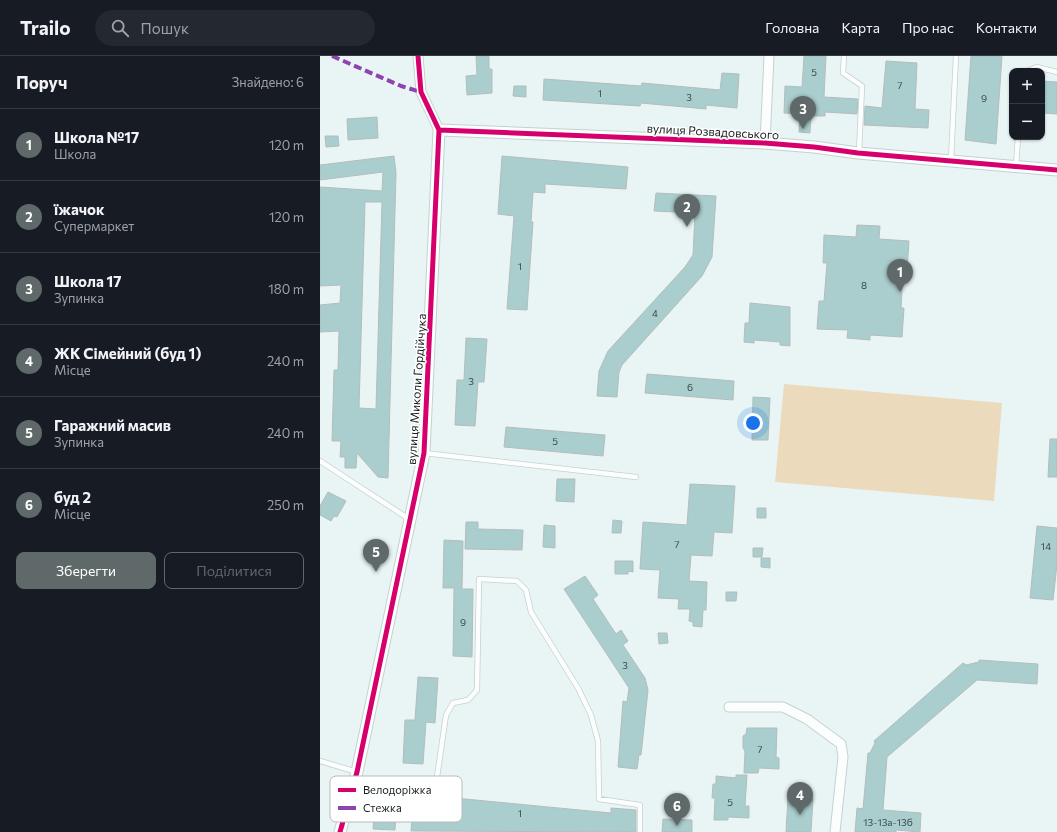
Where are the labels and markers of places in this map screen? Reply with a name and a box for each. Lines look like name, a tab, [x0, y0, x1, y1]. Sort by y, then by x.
pin: 3	[790, 96, 816, 129]
pin: 2	[674, 194, 700, 227]
pin: 1	[887, 259, 913, 292]
pin: 5	[363, 539, 389, 572]
pin: 4	[787, 782, 813, 815]
pin: 6	[664, 793, 690, 826]

